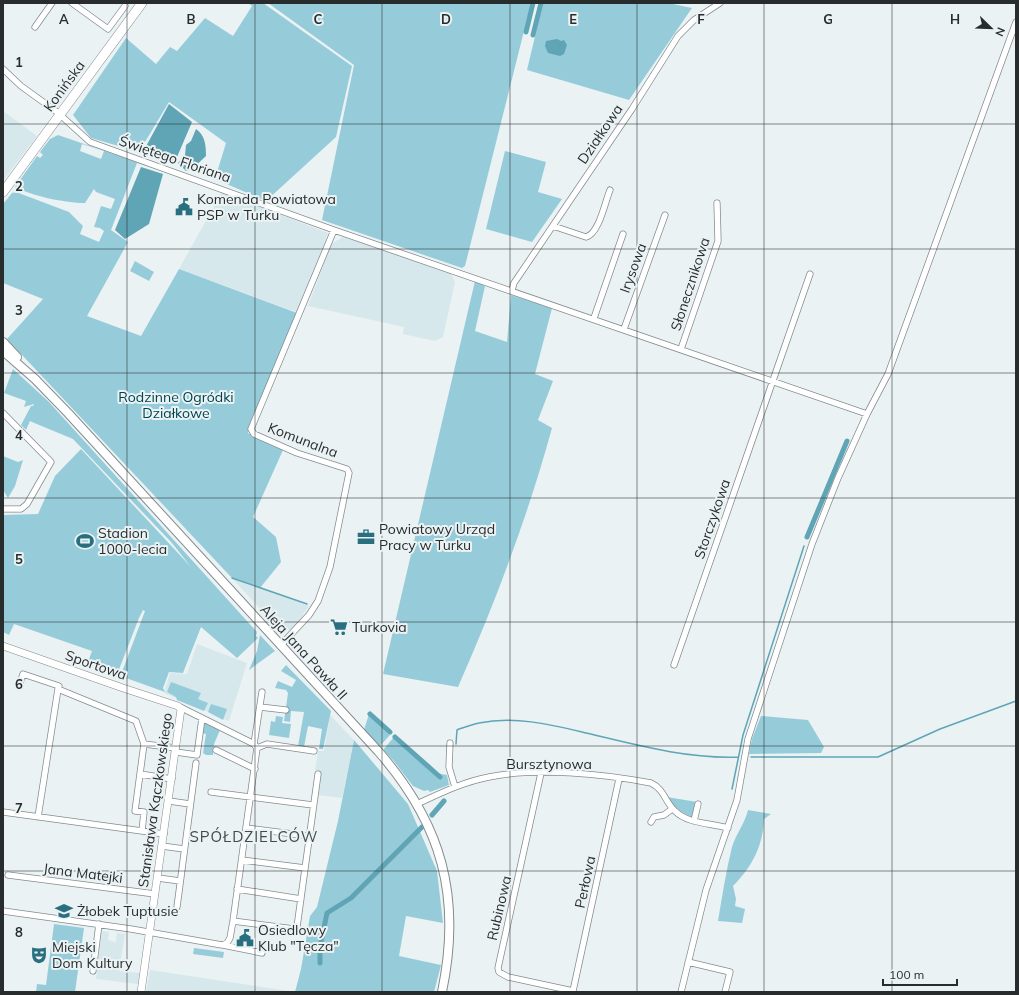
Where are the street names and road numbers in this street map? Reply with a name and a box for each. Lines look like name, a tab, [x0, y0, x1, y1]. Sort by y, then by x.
street label: Konińska	[39, 57, 89, 115]
street label: Działkowa	[573, 101, 627, 167]
street label: Świętego Floriana	[117, 131, 233, 187]
street label: Słonecznikowa	[666, 235, 714, 333]
street label: Irysowa	[616, 241, 650, 295]
street label: Komunalna	[265, 418, 341, 462]
street label: Storczykowa	[690, 477, 734, 561]
street label: Aleja Jana Pawła II	[257, 601, 351, 703]
street label: Sportowa	[63, 646, 129, 684]
street label: Stanisława Kączkowskiego	[134, 712, 176, 888]
street label: Bursztynowa	[506, 755, 592, 773]
street label: Perłowa	[571, 854, 599, 910]
street label: Jana Matejki	[42, 859, 124, 887]
street label: Rubinowa	[483, 874, 515, 942]

